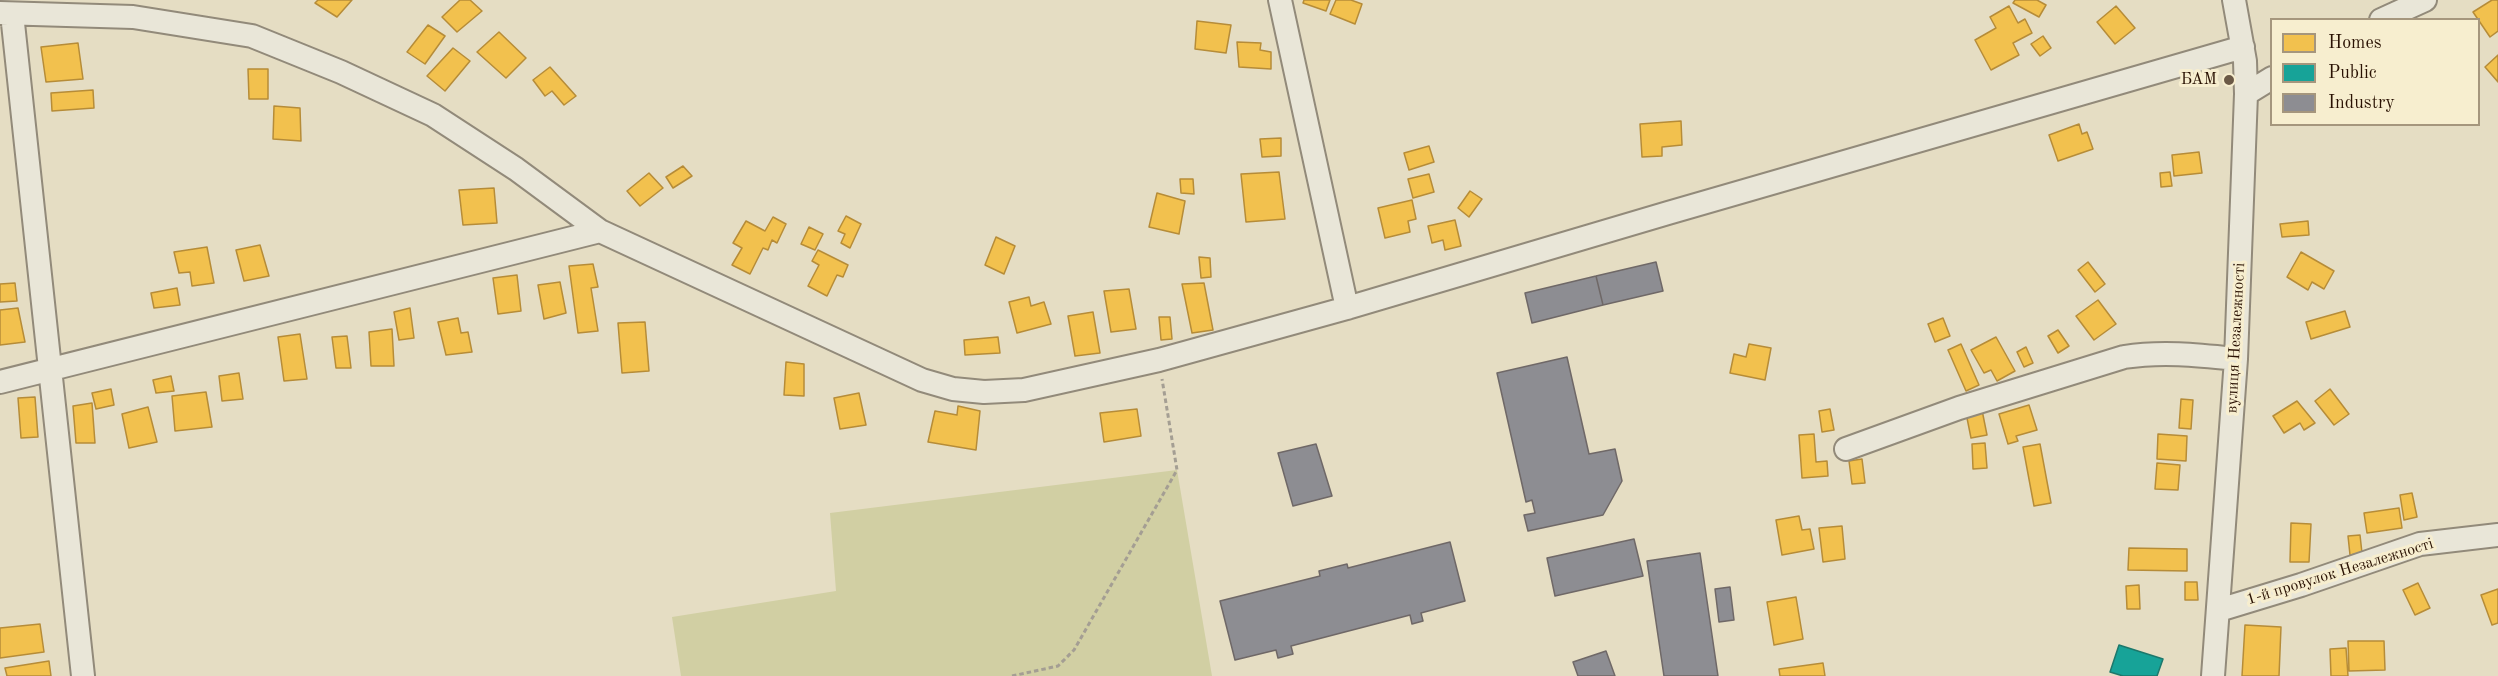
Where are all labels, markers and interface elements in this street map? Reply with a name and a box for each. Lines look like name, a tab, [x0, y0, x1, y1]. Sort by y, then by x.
legend	[2270, 18, 2480, 126]
text: Homes	[2328, 34, 2382, 52]
text: Public	[2328, 64, 2377, 82]
place label: БАМ	[2181, 70, 2217, 90]
marker: БАМ	[2222, 73, 2236, 87]
text: Industry	[2328, 94, 2395, 112]
street label: вулиця Незалежності	[2222, 262, 2250, 414]
street label: 1-й провулок Незалежності	[2244, 534, 2436, 610]

